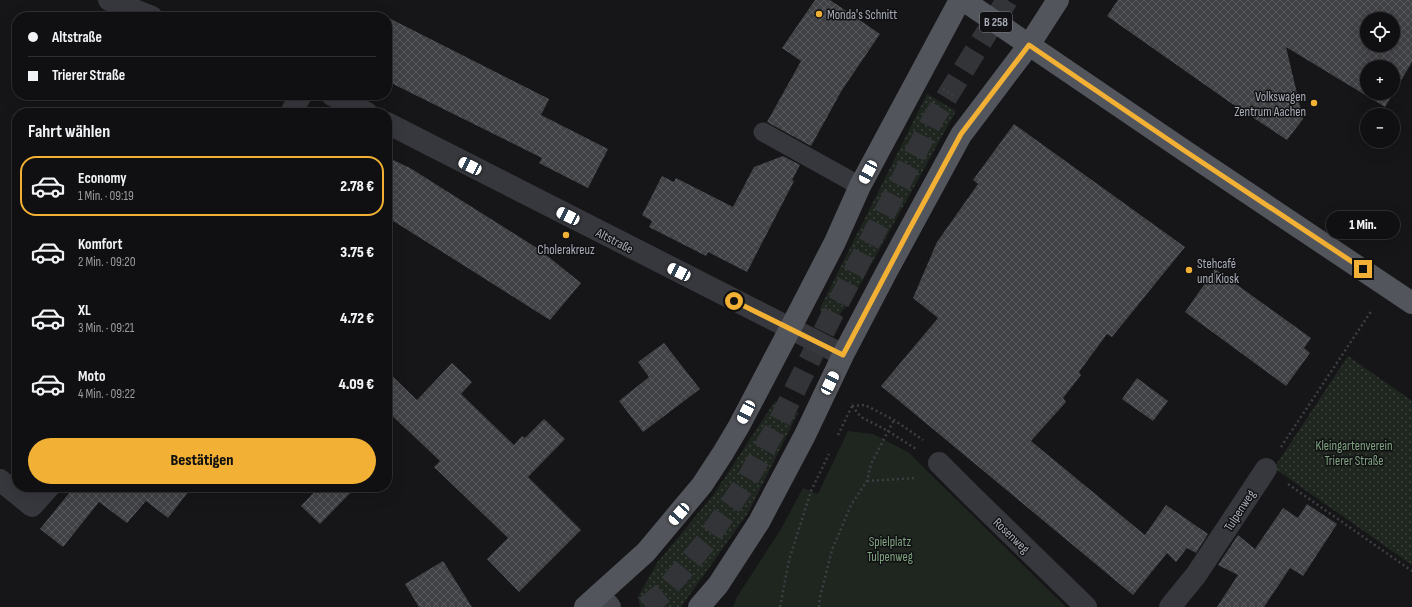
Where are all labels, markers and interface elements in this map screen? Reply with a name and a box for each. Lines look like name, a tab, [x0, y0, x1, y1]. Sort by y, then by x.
place label: Monda's Schnitt	[827, 7, 897, 23]
marker: Monda's Schnitt	[814, 9, 824, 19]
road number: B 258	[980, 12, 1012, 32]
map controls	[1360, 12, 1400, 148]
button: locate	[1360, 12, 1400, 52]
text: Altstraße	[52, 28, 102, 47]
button: +	[1360, 60, 1400, 100]
text: Trierer Straße	[52, 66, 125, 85]
place label: Volkswagen Zentrum Aachen	[1234, 89, 1306, 120]
marker: Volkswagen Zentrum Aachen	[1309, 98, 1319, 108]
button: −	[1360, 108, 1400, 148]
text: Fahrt wählen	[28, 121, 110, 142]
car	[457, 155, 483, 177]
car	[857, 159, 879, 185]
icon: car	[30, 168, 66, 204]
text: Economy	[78, 169, 127, 188]
text: 2.78 €	[340, 177, 374, 196]
text: 1 Min. · 09:19	[78, 188, 134, 204]
car	[555, 205, 581, 227]
callout: 1 Min.	[1326, 211, 1400, 239]
text: 1 Min.	[1349, 217, 1377, 233]
street label: Altstraße	[592, 224, 636, 257]
marker: Cholerakreuz	[561, 230, 571, 240]
icon: car	[30, 234, 66, 270]
text: Komfort	[78, 235, 122, 254]
place label: Cholerakreuz	[537, 242, 595, 258]
text: 3.75 €	[340, 243, 374, 262]
text: 2 Min. · 09:20	[78, 254, 135, 270]
place label: Stehcafé und Kiosk	[1197, 256, 1239, 287]
route end	[1354, 260, 1372, 278]
car	[666, 261, 692, 283]
marker: Stehcafé und Kiosk	[1184, 265, 1194, 275]
route start	[725, 292, 743, 310]
icon: car	[30, 300, 66, 336]
text: XL	[78, 301, 91, 320]
text: 4.72 €	[340, 309, 374, 328]
text: 3 Min. · 09:21	[78, 320, 134, 336]
icon: car	[30, 366, 66, 402]
text: Moto	[78, 367, 105, 386]
car	[819, 370, 841, 396]
text: 4.09 €	[339, 375, 374, 394]
text: 4 Min. · 09:22	[78, 386, 135, 402]
car	[735, 399, 757, 425]
button: Bestätigen	[28, 438, 376, 484]
park label: Kleingartenverein Trierer Straße	[1316, 438, 1392, 469]
street label: Tulpenweg	[1221, 487, 1259, 534]
car	[667, 501, 691, 527]
street label: Rosenweg	[990, 515, 1033, 557]
park label: Spielplatz Tulpenweg	[867, 534, 913, 565]

